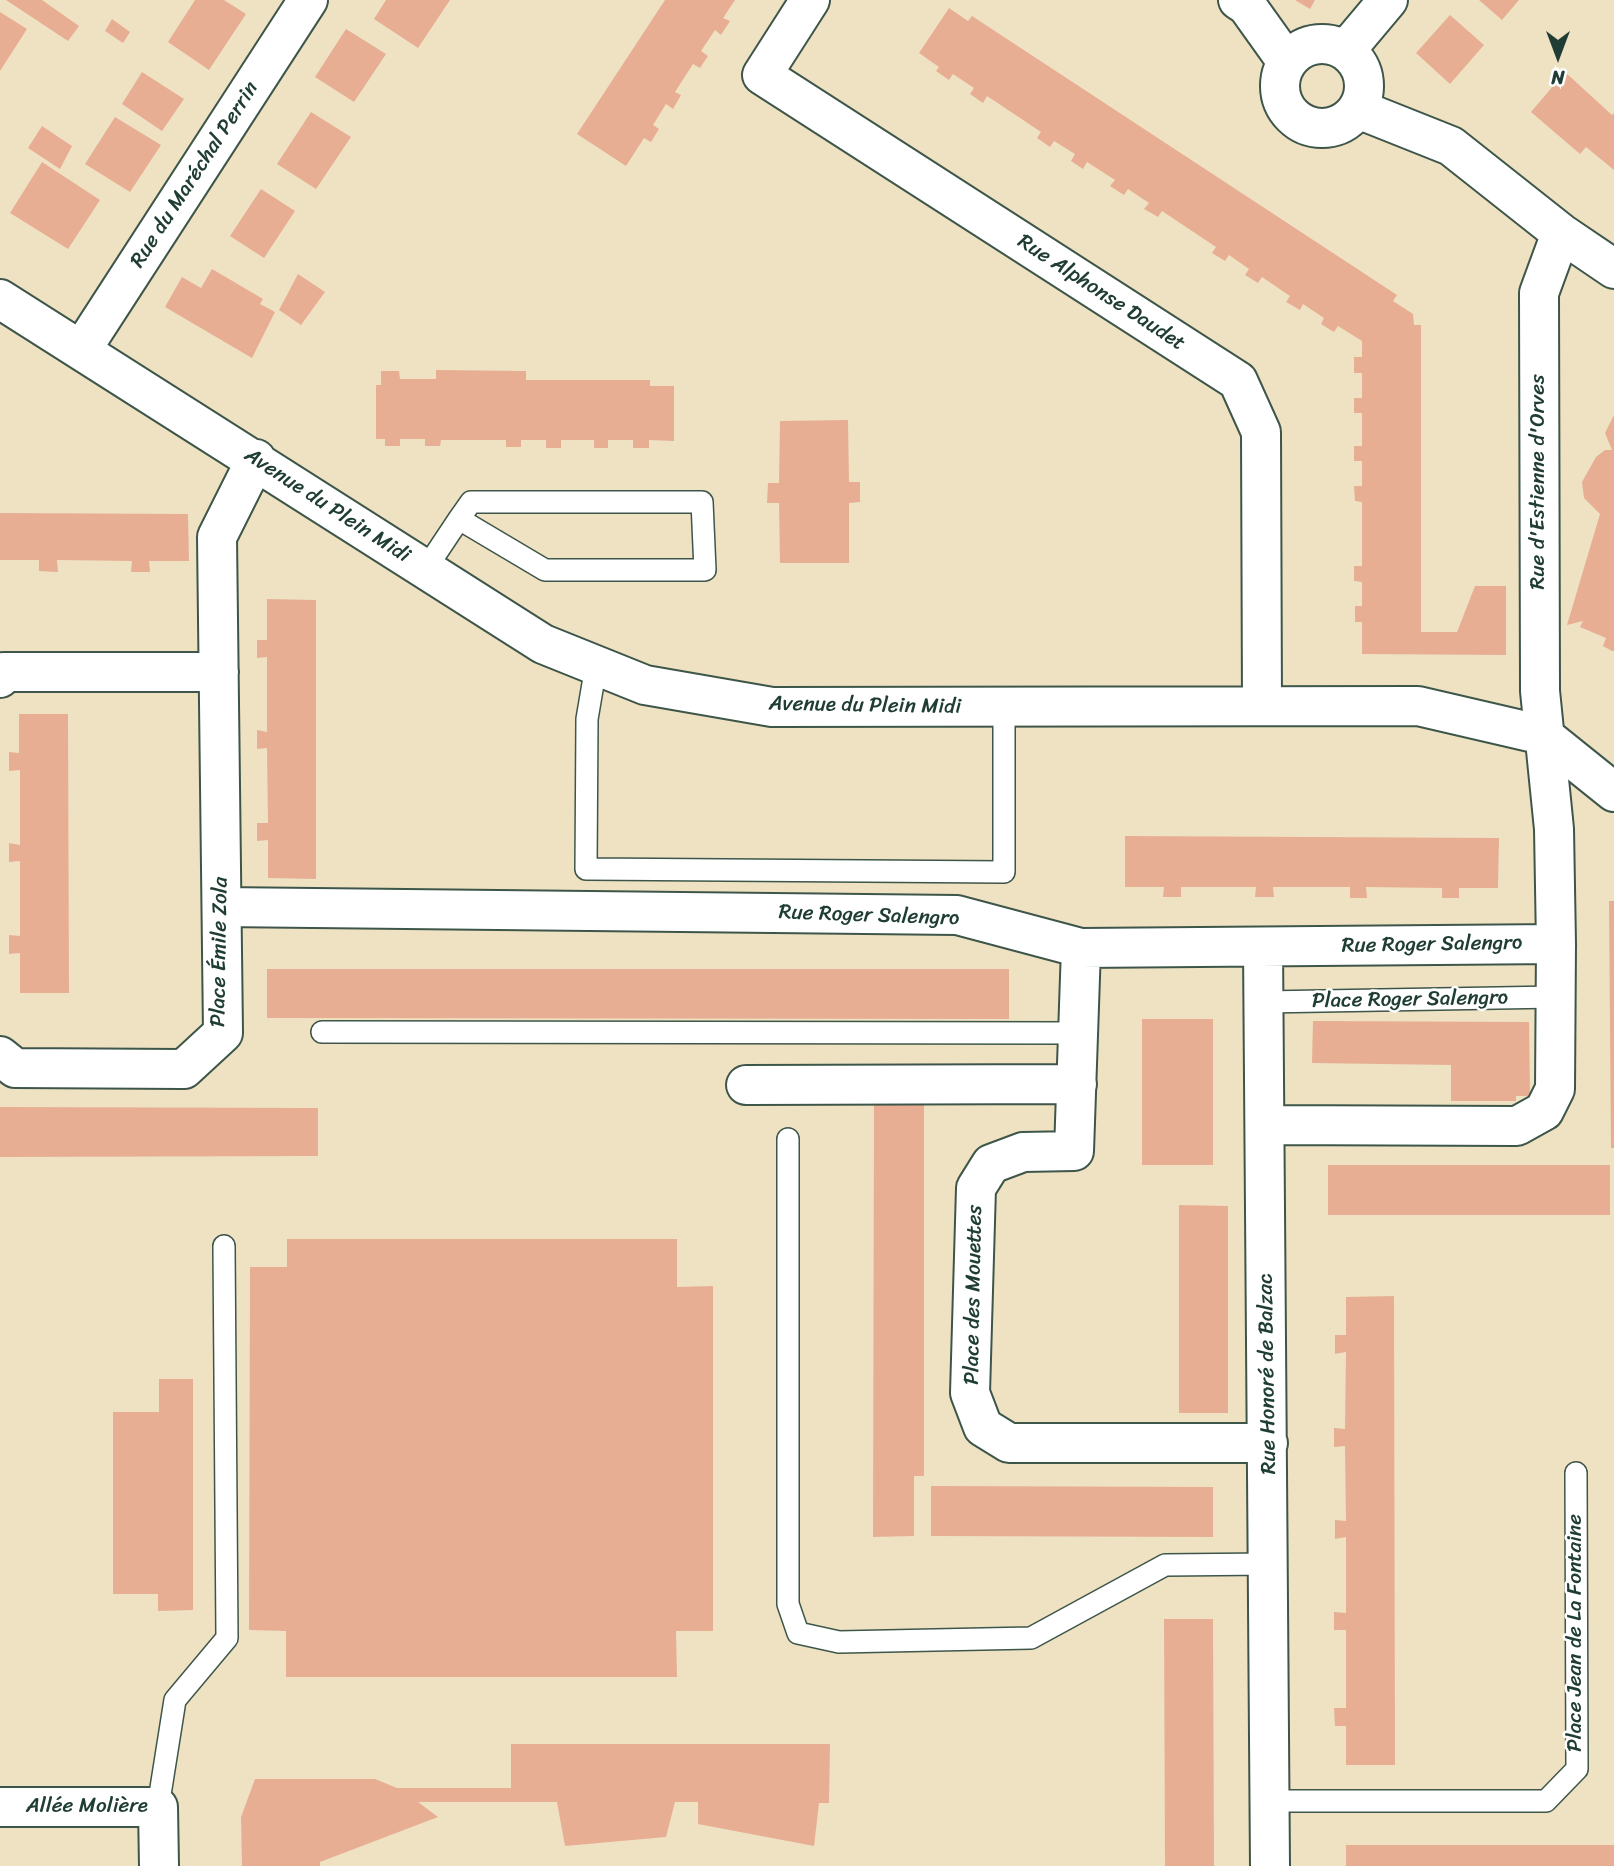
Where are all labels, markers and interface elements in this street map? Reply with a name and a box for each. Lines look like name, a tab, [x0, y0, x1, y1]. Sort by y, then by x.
north arrow	[1523, 21, 1593, 91]
text: N	[1551, 61, 1565, 94]
street label: Rue du Maréchal Perrin	[125, 77, 265, 273]
street label: Rue Alphonse Daudet	[1012, 229, 1190, 357]
street label: Rue d'Estienne d'Orves	[1526, 374, 1552, 590]
street label: Avenue du Plein Midi	[240, 443, 414, 569]
street label: Avenue du Plein Midi	[769, 692, 961, 720]
street label: Place Émile Zola	[206, 877, 234, 1027]
street label: Rue Roger Salengro	[778, 900, 960, 932]
street label: Rue Roger Salengro	[1342, 931, 1522, 959]
street label: Place Roger Salengro	[1312, 986, 1508, 1014]
street label: Place des Mouettes	[960, 1205, 988, 1385]
street label: Rue Honoré de Balzac	[1254, 1273, 1282, 1475]
street label: Place Jean de La Fontaine	[1563, 1514, 1589, 1752]
street label: Allée Molière	[26, 1794, 148, 1820]

